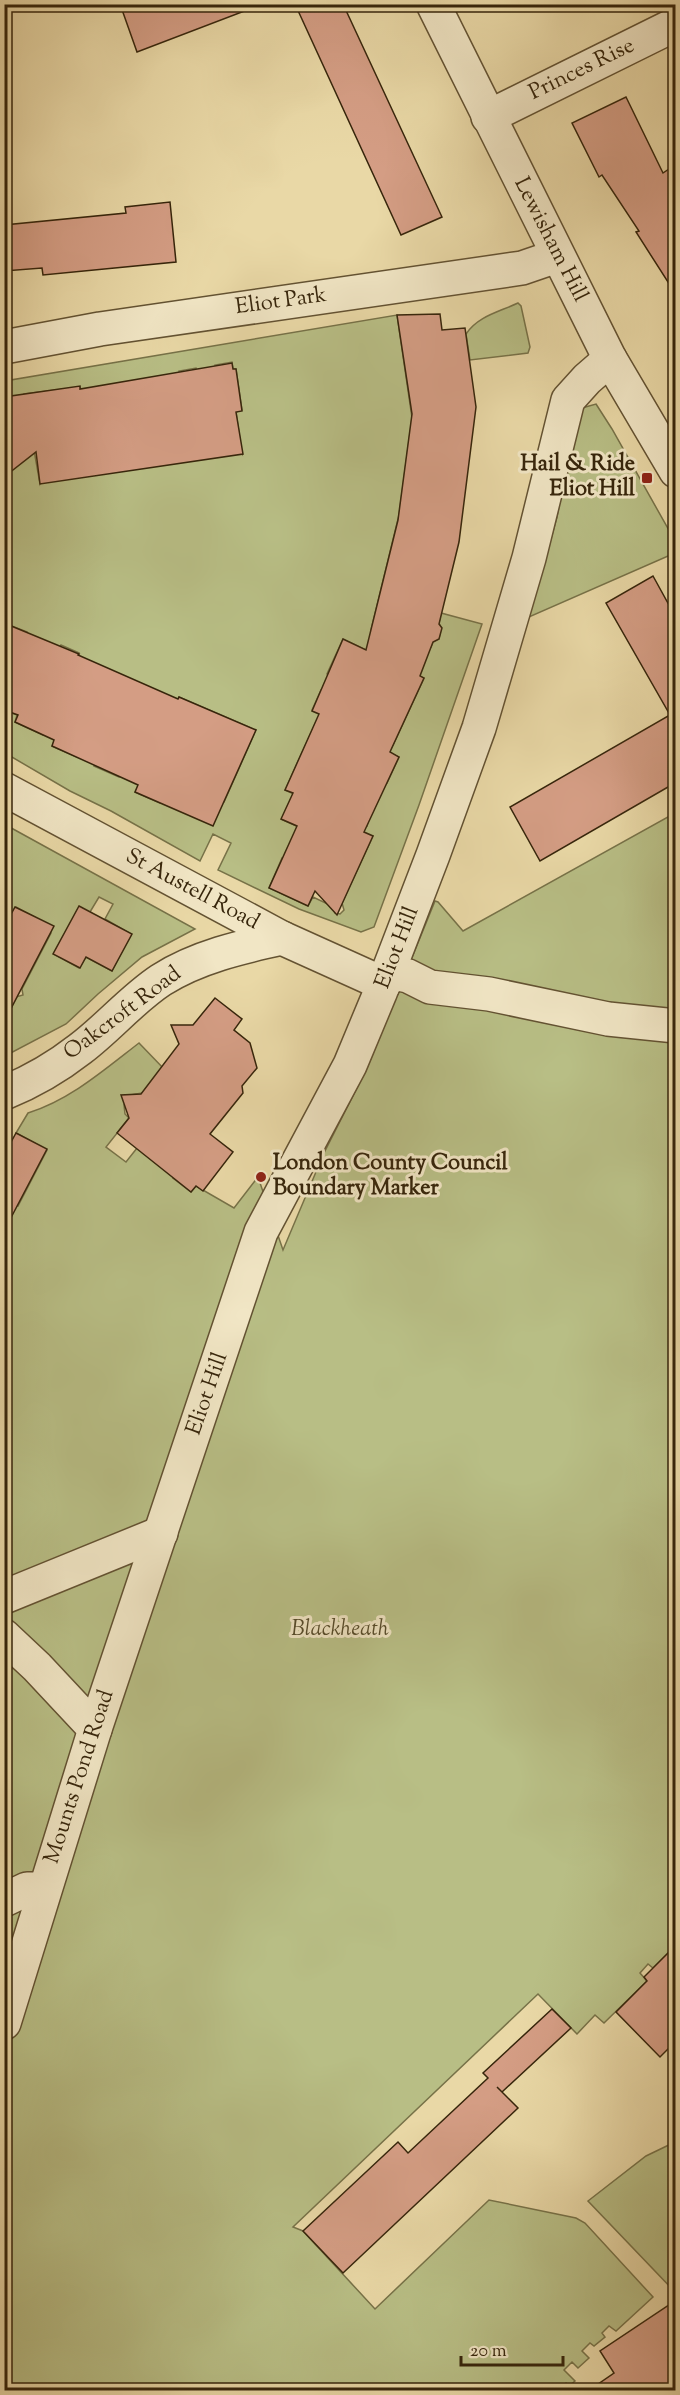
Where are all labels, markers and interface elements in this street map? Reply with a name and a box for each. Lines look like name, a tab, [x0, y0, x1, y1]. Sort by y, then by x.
street label: Princes Rise	[524, 31, 640, 109]
street label: Lewisham Hill	[505, 172, 595, 308]
street label: Eliot Park	[233, 280, 329, 324]
place label: Hail & Ride Eliot Hill	[520, 449, 636, 506]
marker: Hail & Ride Eliot Hill	[640, 471, 654, 485]
street label: St Austell Road	[119, 841, 265, 939]
street label: Eliot Hill	[368, 902, 428, 994]
street label: Oakcroft Road	[57, 959, 189, 1069]
place label: London County Council Boundary Marker	[273, 1148, 509, 1205]
marker: London County Council Boundary Marker	[254, 1170, 268, 1184]
street label: Eliot Hill	[179, 1348, 237, 1440]
park label: Blackheath	[291, 1614, 389, 1646]
street label: Mounts Pond Road	[37, 1686, 123, 1868]
scale bar	[461, 2329, 563, 2367]
text: 20 m	[470, 2339, 507, 2365]

